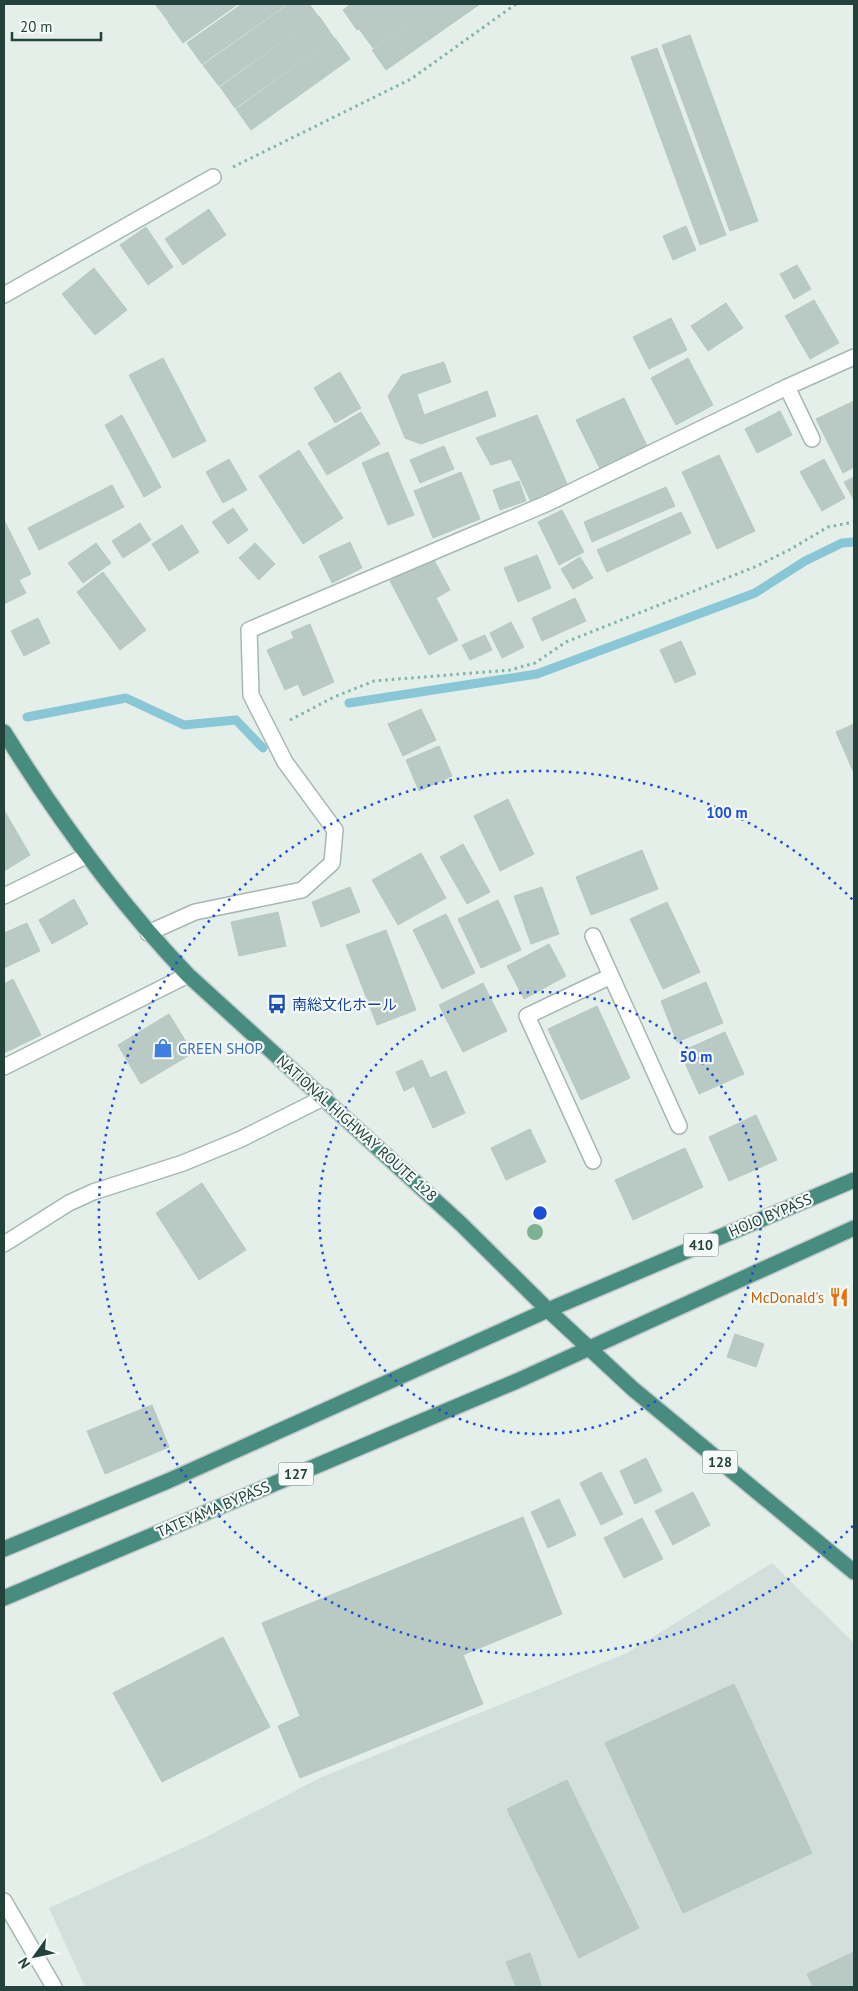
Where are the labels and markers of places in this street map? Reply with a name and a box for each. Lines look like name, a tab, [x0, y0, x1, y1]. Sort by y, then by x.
bus stop icon: 南総文化ホール	[266, 993, 288, 1015]
place label: 南総文化ホール	[292, 995, 397, 1014]
shop icon: GREEN SHOP	[152, 1037, 174, 1059]
place label: GREEN SHOP	[178, 1039, 263, 1058]
centre of rings	[531, 1204, 549, 1222]
restaurant icon: McDonald's	[828, 1286, 850, 1308]
place label: McDonald's	[751, 1288, 824, 1307]

